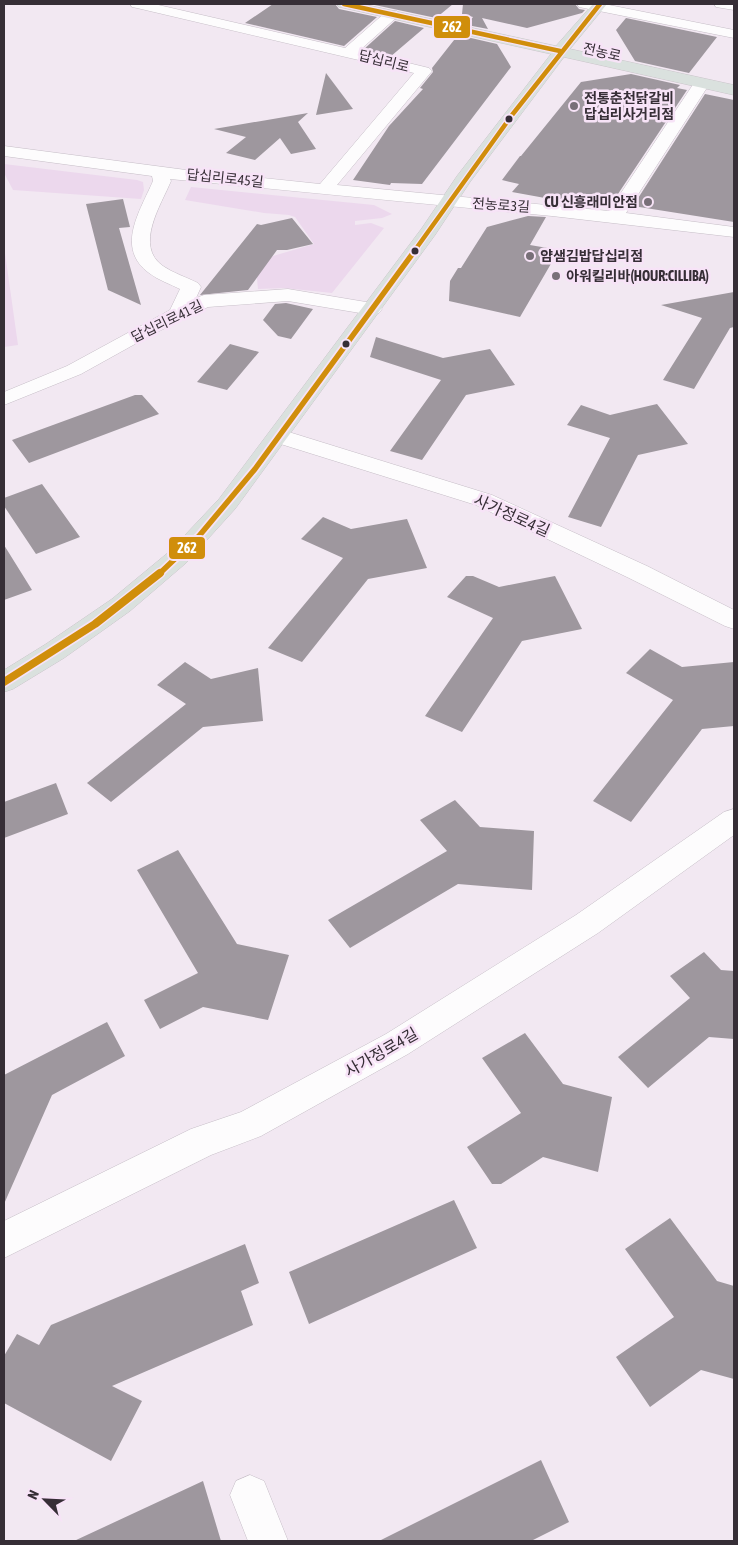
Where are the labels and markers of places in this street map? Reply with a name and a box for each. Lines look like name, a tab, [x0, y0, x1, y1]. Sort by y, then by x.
place label: 전통춘천닭갈비 답십리사거리점	[584, 90, 674, 122]
marker: 전통춘천닭갈비 답십리사거리점	[568, 100, 580, 112]
unlabelled marker	[504, 114, 514, 124]
place label: CU 신흥래미안점	[544, 194, 638, 210]
marker: CU 신흥래미안점	[642, 196, 654, 208]
unlabelled marker	[410, 246, 420, 256]
place label: 얌샘김밥답십리점	[540, 248, 643, 264]
marker: 얌샘김밥답십리점	[524, 250, 536, 262]
place label: 아워킬리바(HOUR:CILLIBA)	[566, 268, 709, 284]
marker: 아워킬리바(HOUR:CILLIBA)	[550, 270, 562, 282]
unlabelled marker	[341, 339, 351, 349]

